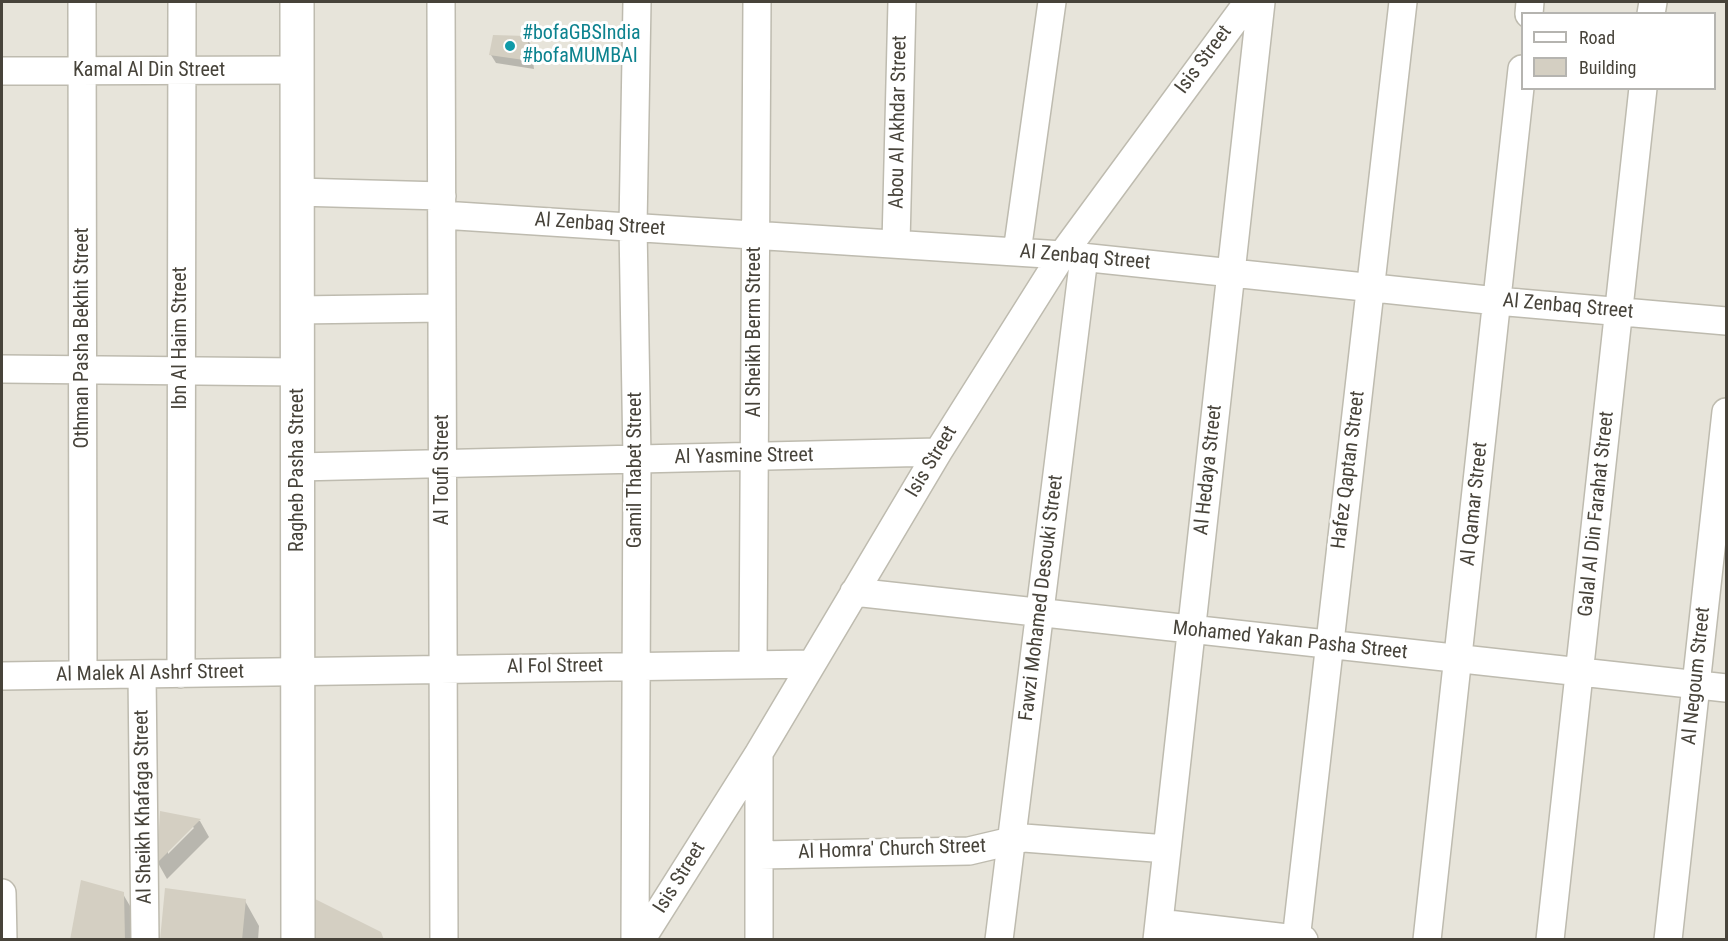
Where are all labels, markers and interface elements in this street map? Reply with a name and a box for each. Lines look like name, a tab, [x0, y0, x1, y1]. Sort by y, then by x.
legend	[1521, 12, 1716, 90]
street label: Isis Street	[1171, 21, 1237, 99]
place label: #bofaGBSIndia #bofaMUMBAI	[522, 22, 641, 69]
text: Road	[1579, 27, 1615, 48]
street label: Abou Al Akhdar Street	[885, 35, 913, 209]
marker: #bofaGBSIndia #bofaMUMBAI	[503, 39, 517, 53]
text: Building	[1579, 57, 1636, 78]
street label: Kamal Al Din Street	[73, 59, 225, 83]
street label: Al Zenbaq Street	[534, 208, 666, 242]
street label: Othman Pasha Bekhit Street	[71, 228, 95, 448]
street label: Al Zenbaq Street	[1019, 240, 1151, 276]
street label: Al Sheikh Berm Street	[743, 247, 767, 417]
street label: Ibn Al Haim Street	[169, 267, 193, 409]
street label: Al Zenbaq Street	[1502, 289, 1634, 325]
street label: Ragheb Pasha Street	[286, 388, 310, 552]
street label: Hafez Qaptan Street	[1327, 390, 1371, 550]
street label: Gamil Thabet Street	[624, 392, 648, 548]
street label: Al Hedaya Street	[1190, 404, 1228, 536]
street label: Galal Al Din Farahat Street	[1574, 410, 1620, 618]
street label: Al Toufi Street	[431, 414, 455, 526]
street label: Isis Street	[901, 422, 963, 502]
street label: Al Qamar Street	[1457, 441, 1493, 567]
street label: Al Yasmine Street	[674, 444, 814, 470]
street label: Fawzi Mohamed Desouki Street	[1015, 474, 1069, 722]
street label: Al Negoum Street	[1678, 606, 1716, 746]
street label: Mohamed Yakan Pasha Street	[1171, 617, 1409, 665]
street label: Al Fol Street	[507, 654, 603, 680]
street label: Al Malek Al Ashrf Street	[56, 660, 244, 688]
street label: Al Sheikh Khafaga Street	[130, 709, 158, 905]
street label: Al Homra' Church Street	[798, 835, 986, 865]
street label: Isis Street	[649, 838, 711, 918]

